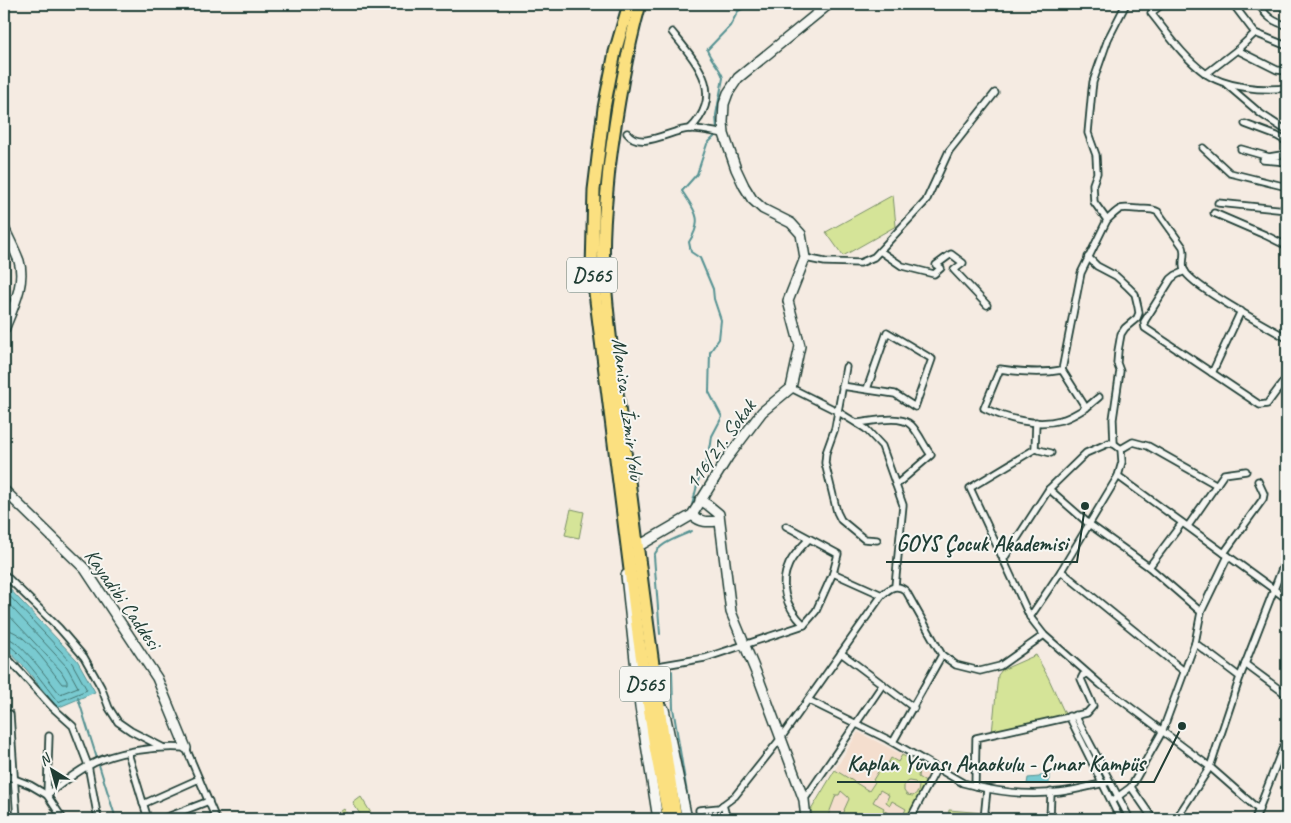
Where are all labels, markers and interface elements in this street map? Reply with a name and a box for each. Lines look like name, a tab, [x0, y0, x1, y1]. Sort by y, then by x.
road number: D565	[567, 258, 617, 292]
street label: Manisa - İzmir Yolu	[606, 336, 650, 483]
street label: 116/21. Sokak	[679, 393, 762, 494]
callout: GOYS Çocuk Akademisi	[886, 525, 1077, 562]
text: GOYS Çocuk Akademisi	[896, 530, 1070, 558]
street label: Kayadibi Caddesi	[79, 544, 169, 657]
road number: D565	[620, 666, 670, 702]
callout: Kaplan Yuvası Anaokulu - Çınar Kampüs	[837, 745, 1154, 782]
north arrow	[28, 746, 78, 796]
text: N	[36, 749, 55, 769]
text: Kaplan Yuvası Anaokulu - Çınar Kampüs	[847, 750, 1147, 778]

